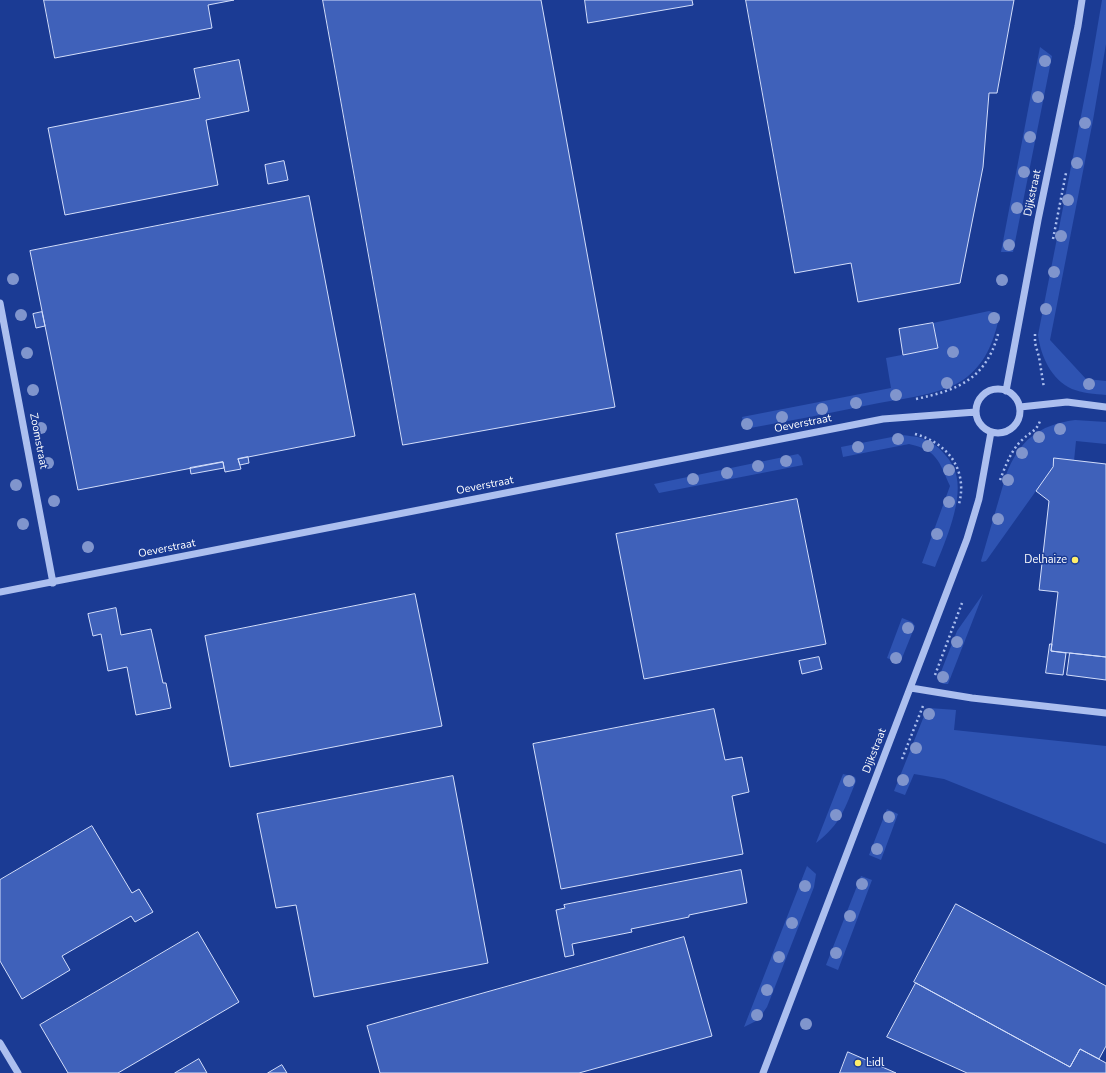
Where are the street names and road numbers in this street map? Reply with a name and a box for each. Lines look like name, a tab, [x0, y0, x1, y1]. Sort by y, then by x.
street label: Dijkstraat	[1022, 169, 1044, 217]
street label: Zoomstraat	[26, 412, 50, 470]
street label: Oeverstraat	[773, 412, 833, 436]
street label: Oeverstraat	[455, 474, 515, 498]
street label: Oeverstraat	[137, 537, 197, 561]
street label: Dijkstraat	[860, 727, 890, 775]

